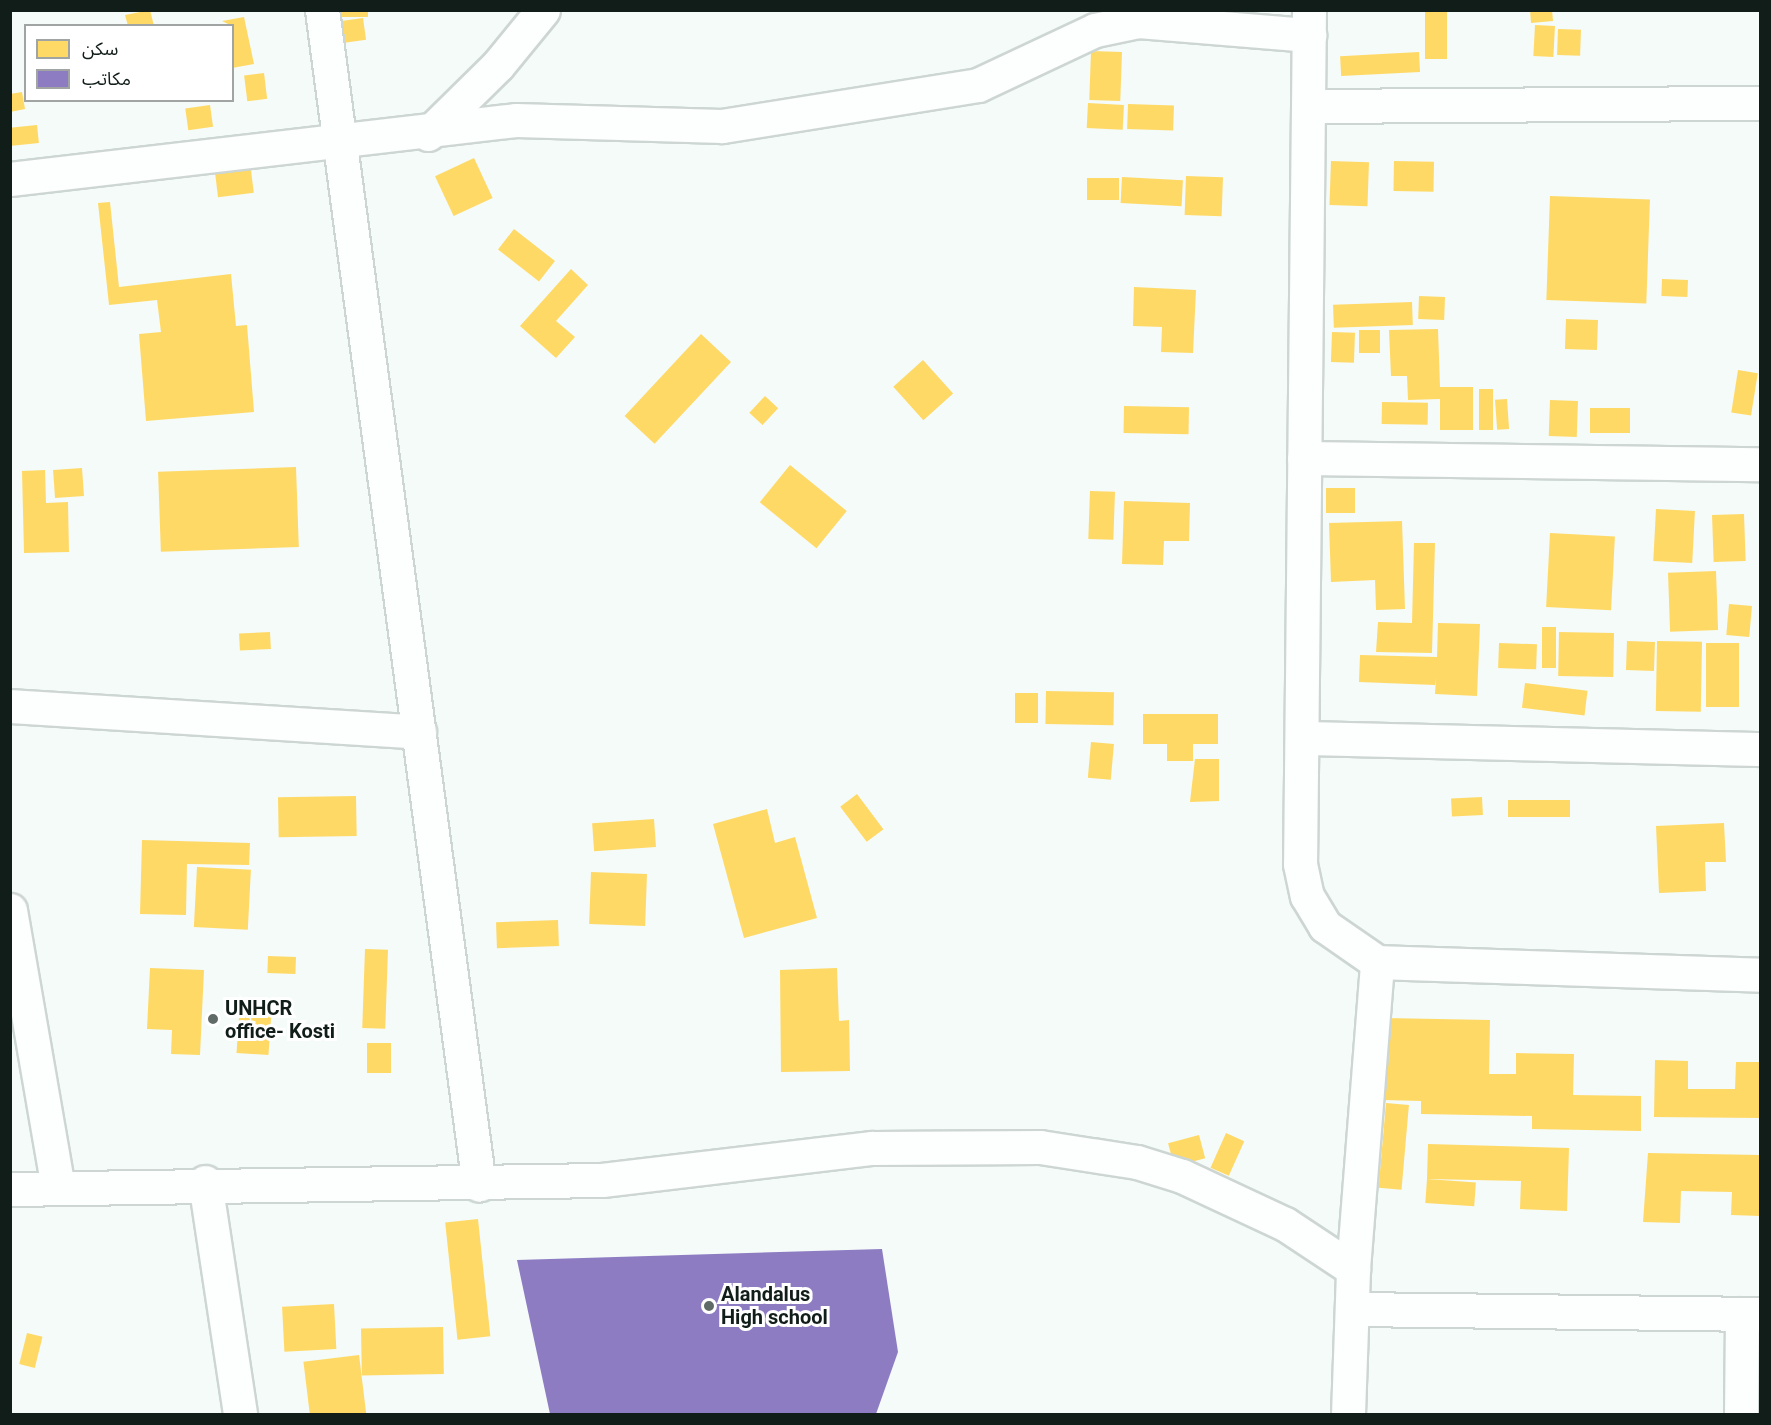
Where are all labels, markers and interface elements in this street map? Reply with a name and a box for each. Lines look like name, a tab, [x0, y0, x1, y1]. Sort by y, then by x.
legend	[24, 24, 234, 102]
text: سكن	[82, 38, 118, 59]
text: مكاتب	[82, 68, 131, 89]
place label: UNHCR office- Kosti	[225, 996, 335, 1043]
marker: UNHCR office- Kosti	[206, 1012, 220, 1026]
place label: Alandalus High school	[721, 1282, 828, 1329]
marker: Alandalus High school	[702, 1299, 716, 1313]

